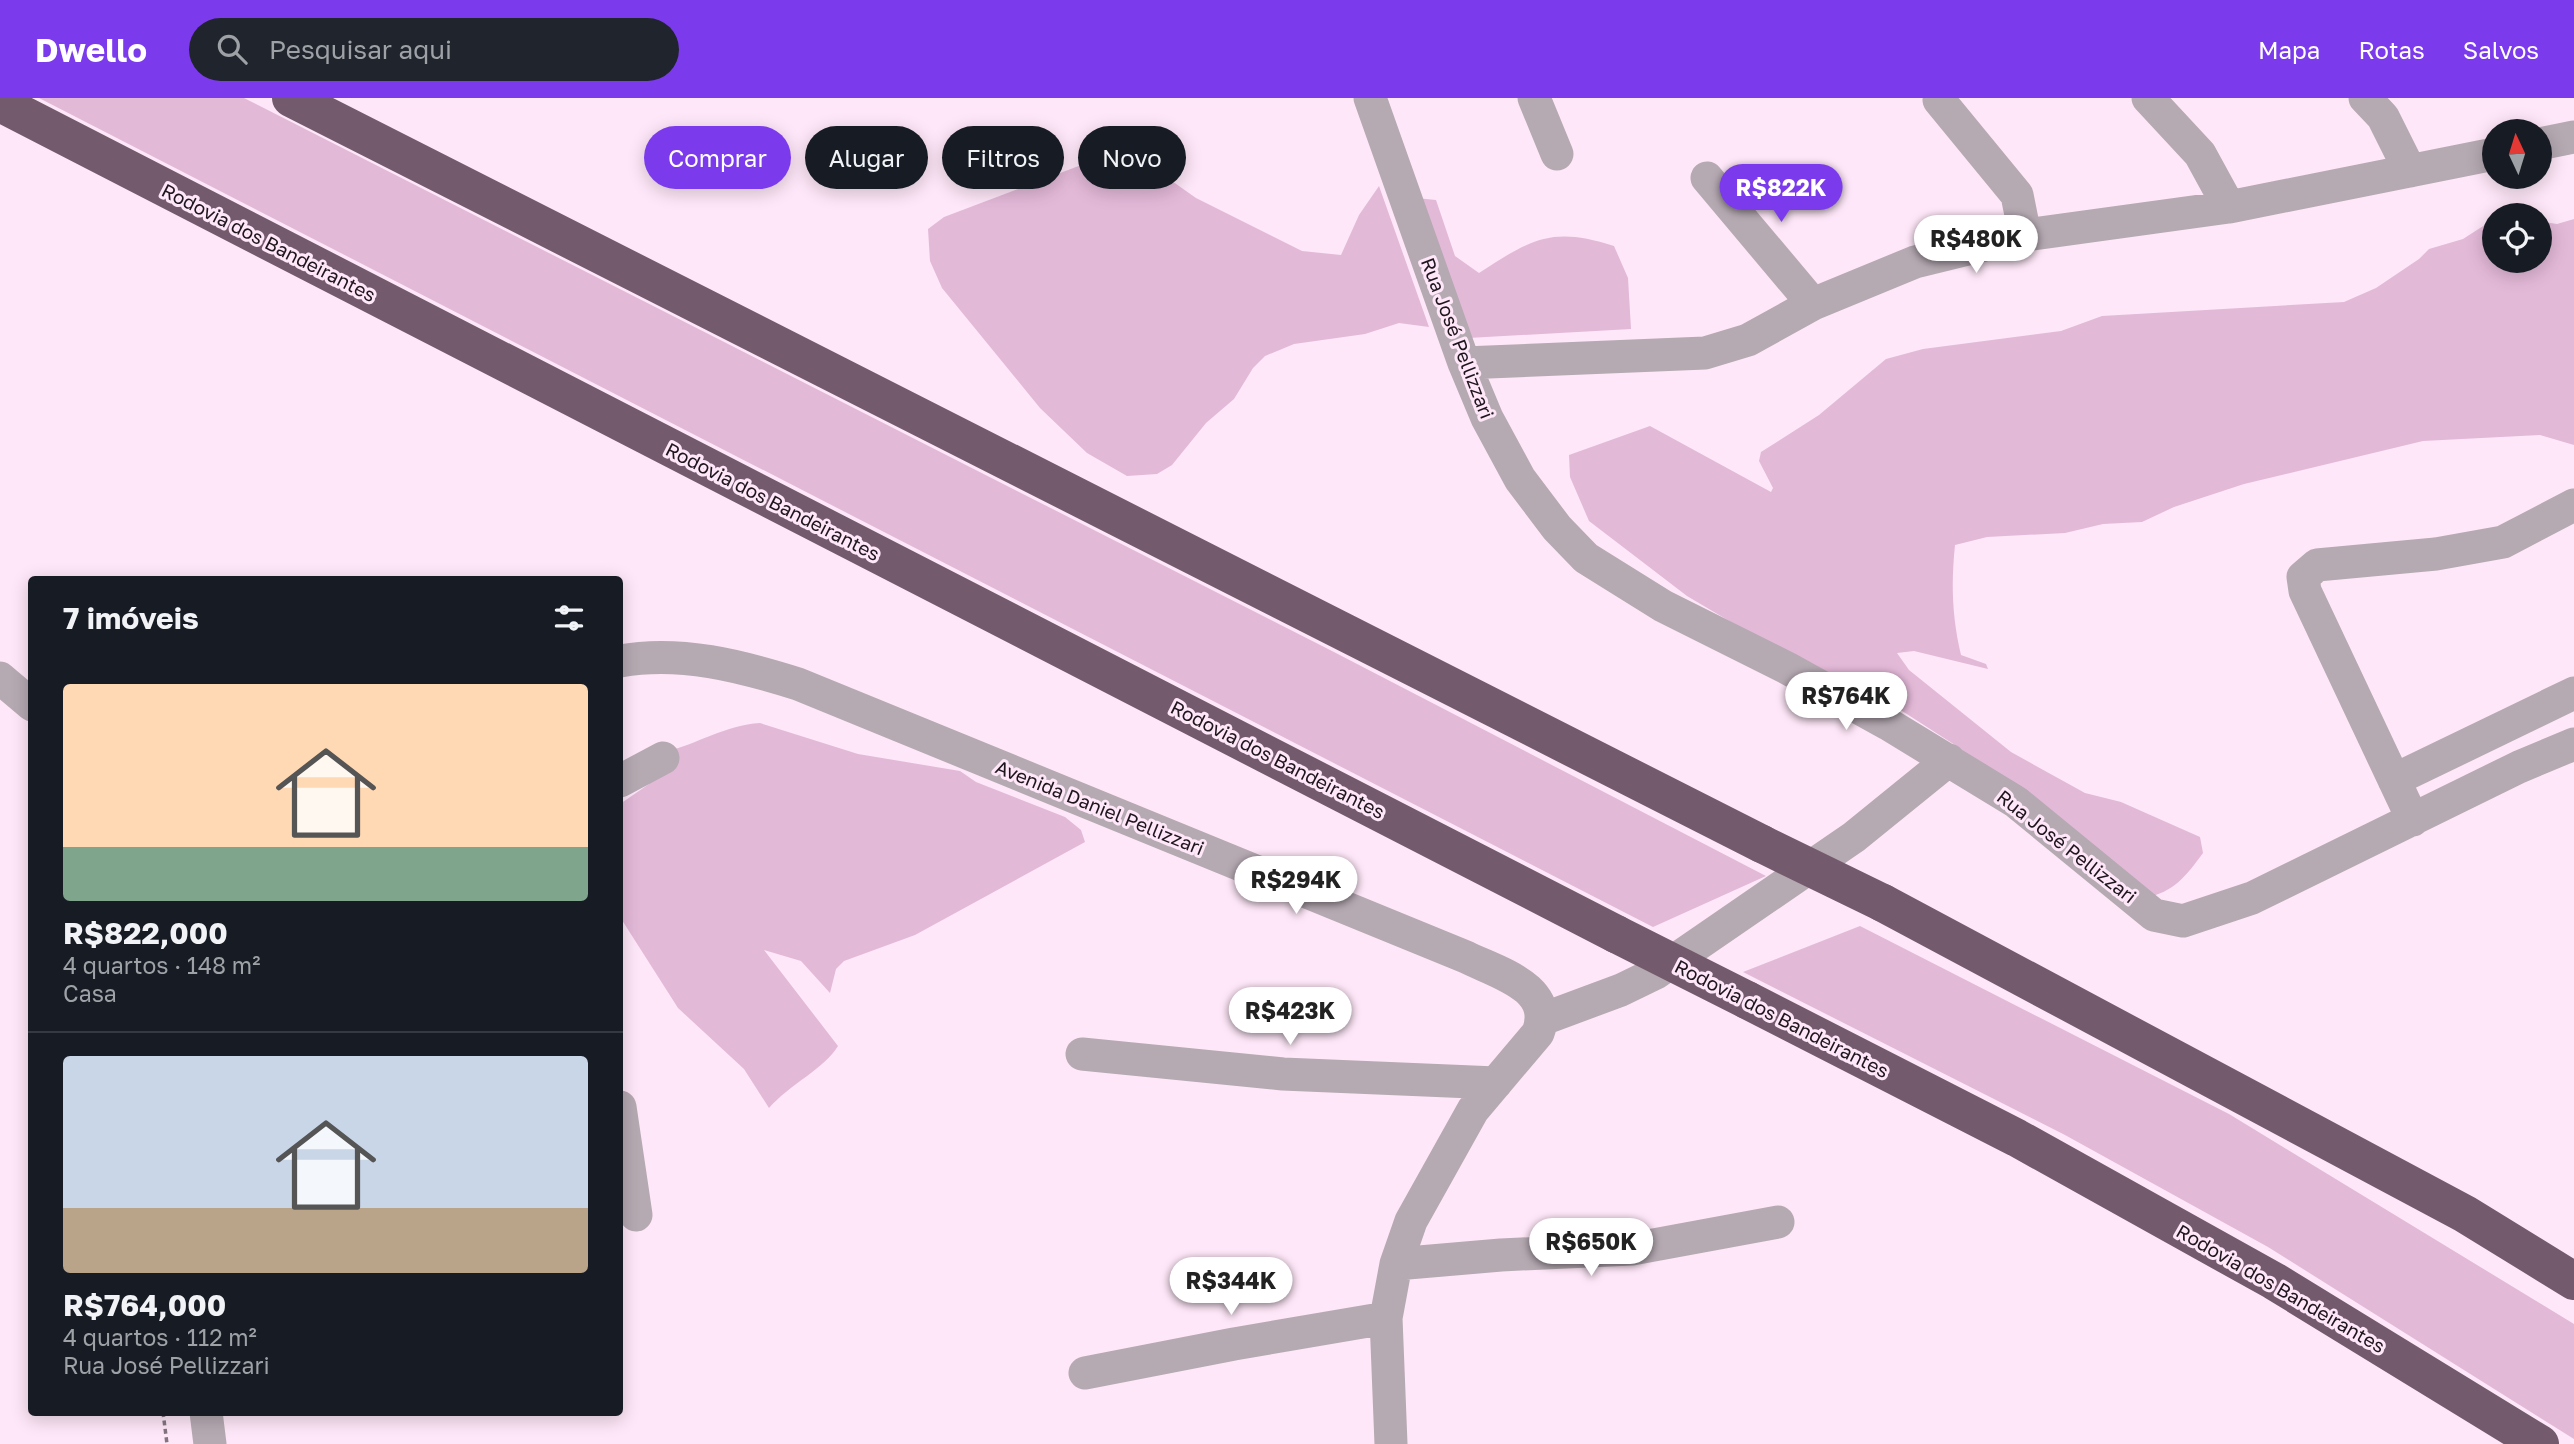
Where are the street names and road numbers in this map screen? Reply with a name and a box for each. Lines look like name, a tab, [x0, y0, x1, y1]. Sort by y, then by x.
street label: Rodovia dos Bandeirantes	[158, 178, 380, 306]
street label: Rua José Pellizzari	[1417, 254, 1499, 422]
street label: Rodovia dos Bandeirantes	[662, 437, 884, 565]
street label: Rodovia dos Bandeirantes	[1167, 695, 1389, 823]
street label: Avenida Daniel Pellizzari	[992, 755, 1208, 859]
street label: Rua José Pellizzari	[1993, 784, 2141, 908]
street label: Rodovia dos Bandeirantes	[1671, 954, 1893, 1082]
street label: Rodovia dos Bandeirantes	[2173, 1219, 2389, 1357]

